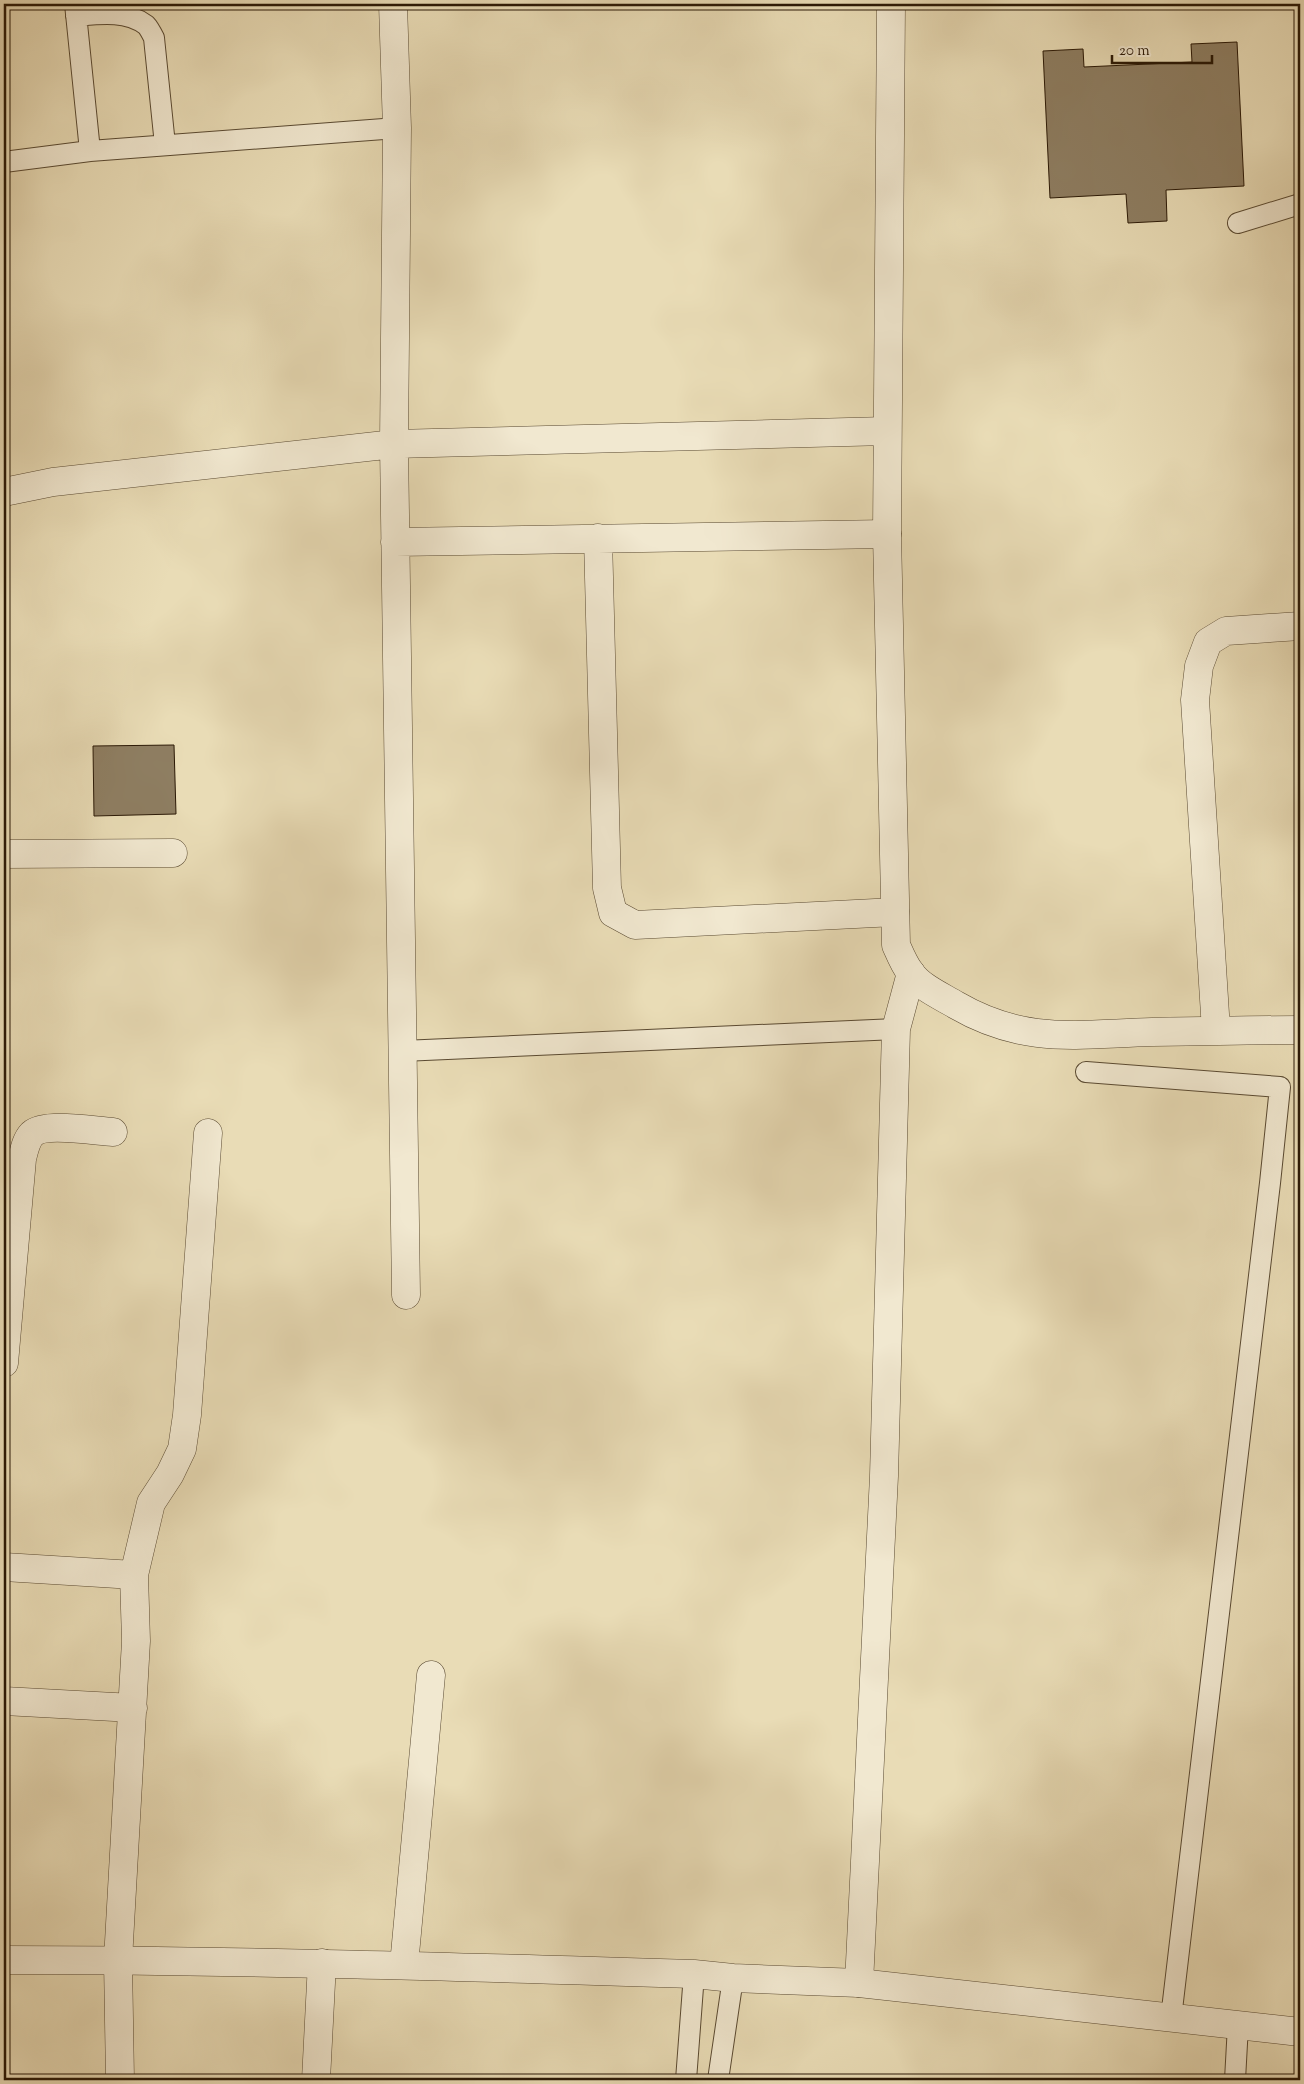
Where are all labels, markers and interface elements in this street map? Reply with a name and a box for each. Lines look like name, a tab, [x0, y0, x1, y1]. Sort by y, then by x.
scale bar	[1112, 32, 1212, 64]
text: 20 m	[1119, 41, 1150, 62]

